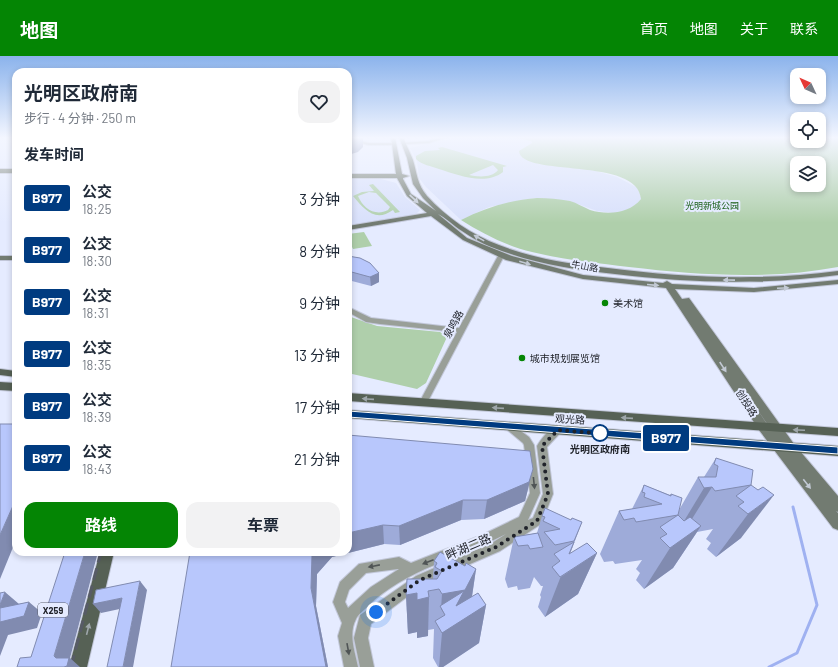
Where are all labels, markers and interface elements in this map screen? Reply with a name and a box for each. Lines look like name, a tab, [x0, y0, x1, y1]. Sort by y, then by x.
text: 地图	[20, 18, 58, 41]
text: 首页	[640, 20, 668, 37]
text: 地图	[690, 20, 718, 37]
text: 关于	[740, 20, 768, 37]
text: 联系	[790, 20, 818, 37]
north arrow	[790, 68, 826, 104]
map controls	[790, 68, 826, 192]
text: 光明区政府南	[24, 81, 138, 104]
button: heart	[298, 81, 340, 123]
text: 步行 · 4 分钟 · 250 m	[24, 110, 136, 126]
button: locate	[790, 112, 826, 148]
text: 发车时间	[24, 145, 84, 163]
button: layers	[790, 156, 826, 192]
text: 公交	[82, 182, 112, 200]
text: B977	[32, 189, 62, 206]
text: 3 分钟	[299, 190, 340, 208]
one-way arrow	[409, 194, 419, 204]
park label: 光明新城公园	[685, 200, 739, 211]
text: 18:25	[82, 201, 111, 217]
text: 公交	[82, 234, 112, 252]
one-way arrow	[473, 234, 485, 241]
text: B977	[32, 241, 62, 258]
text: 8 分钟	[299, 242, 340, 260]
text: 18:30	[82, 253, 112, 269]
street label: 牛山路	[571, 258, 599, 274]
one-way arrow	[520, 260, 532, 266]
one-way arrow	[723, 277, 735, 284]
one-way arrow	[647, 281, 659, 288]
one-way arrow	[777, 285, 789, 292]
text: 公交	[82, 286, 112, 304]
text: B977	[32, 293, 62, 310]
text: 9 分钟	[299, 294, 340, 312]
place label: 美术馆	[613, 297, 643, 309]
marker: 美术馆	[600, 298, 610, 308]
text: 18:31	[82, 305, 109, 321]
street label: 泉鸣路	[441, 308, 465, 340]
text: 公交	[82, 338, 112, 356]
text: B977	[32, 345, 62, 362]
text: 13 分钟	[294, 346, 340, 364]
place label: 城市规划展览馆	[530, 352, 600, 364]
marker: 城市规划展览馆	[517, 353, 527, 363]
text: 18:35	[82, 357, 111, 373]
one-way arrow	[719, 362, 727, 372]
street label: 创投路	[734, 387, 760, 419]
text: 公交	[82, 390, 112, 408]
one-way arrow	[362, 395, 374, 402]
text: B977	[32, 397, 62, 414]
text: 17 分钟	[295, 398, 340, 416]
one-way arrow	[492, 405, 504, 412]
text: 18:39	[82, 409, 111, 425]
street label: 观光路	[555, 412, 585, 426]
one-way arrow	[621, 414, 634, 421]
marker: 光明区政府南	[591, 424, 609, 442]
line badge: B977	[638, 425, 694, 451]
one-way arrow	[793, 426, 805, 433]
text: B977	[651, 429, 681, 446]
text: 公交	[82, 442, 112, 460]
place label: 光明区政府南	[570, 443, 630, 455]
text: B977	[32, 449, 62, 466]
text: 21 分钟	[294, 450, 340, 468]
text: 18:43	[82, 461, 112, 477]
one-way arrow	[530, 477, 537, 489]
one-way arrow	[802, 479, 811, 490]
button: 路线	[24, 502, 178, 548]
button: 车票	[186, 502, 340, 548]
street label: 畔湖二路	[443, 530, 493, 562]
one-way arrow	[421, 560, 433, 566]
one-way arrow	[368, 563, 380, 569]
your location	[366, 602, 386, 622]
road number: X259	[38, 603, 68, 617]
one-way arrow	[85, 623, 91, 635]
one-way arrow	[345, 643, 351, 655]

